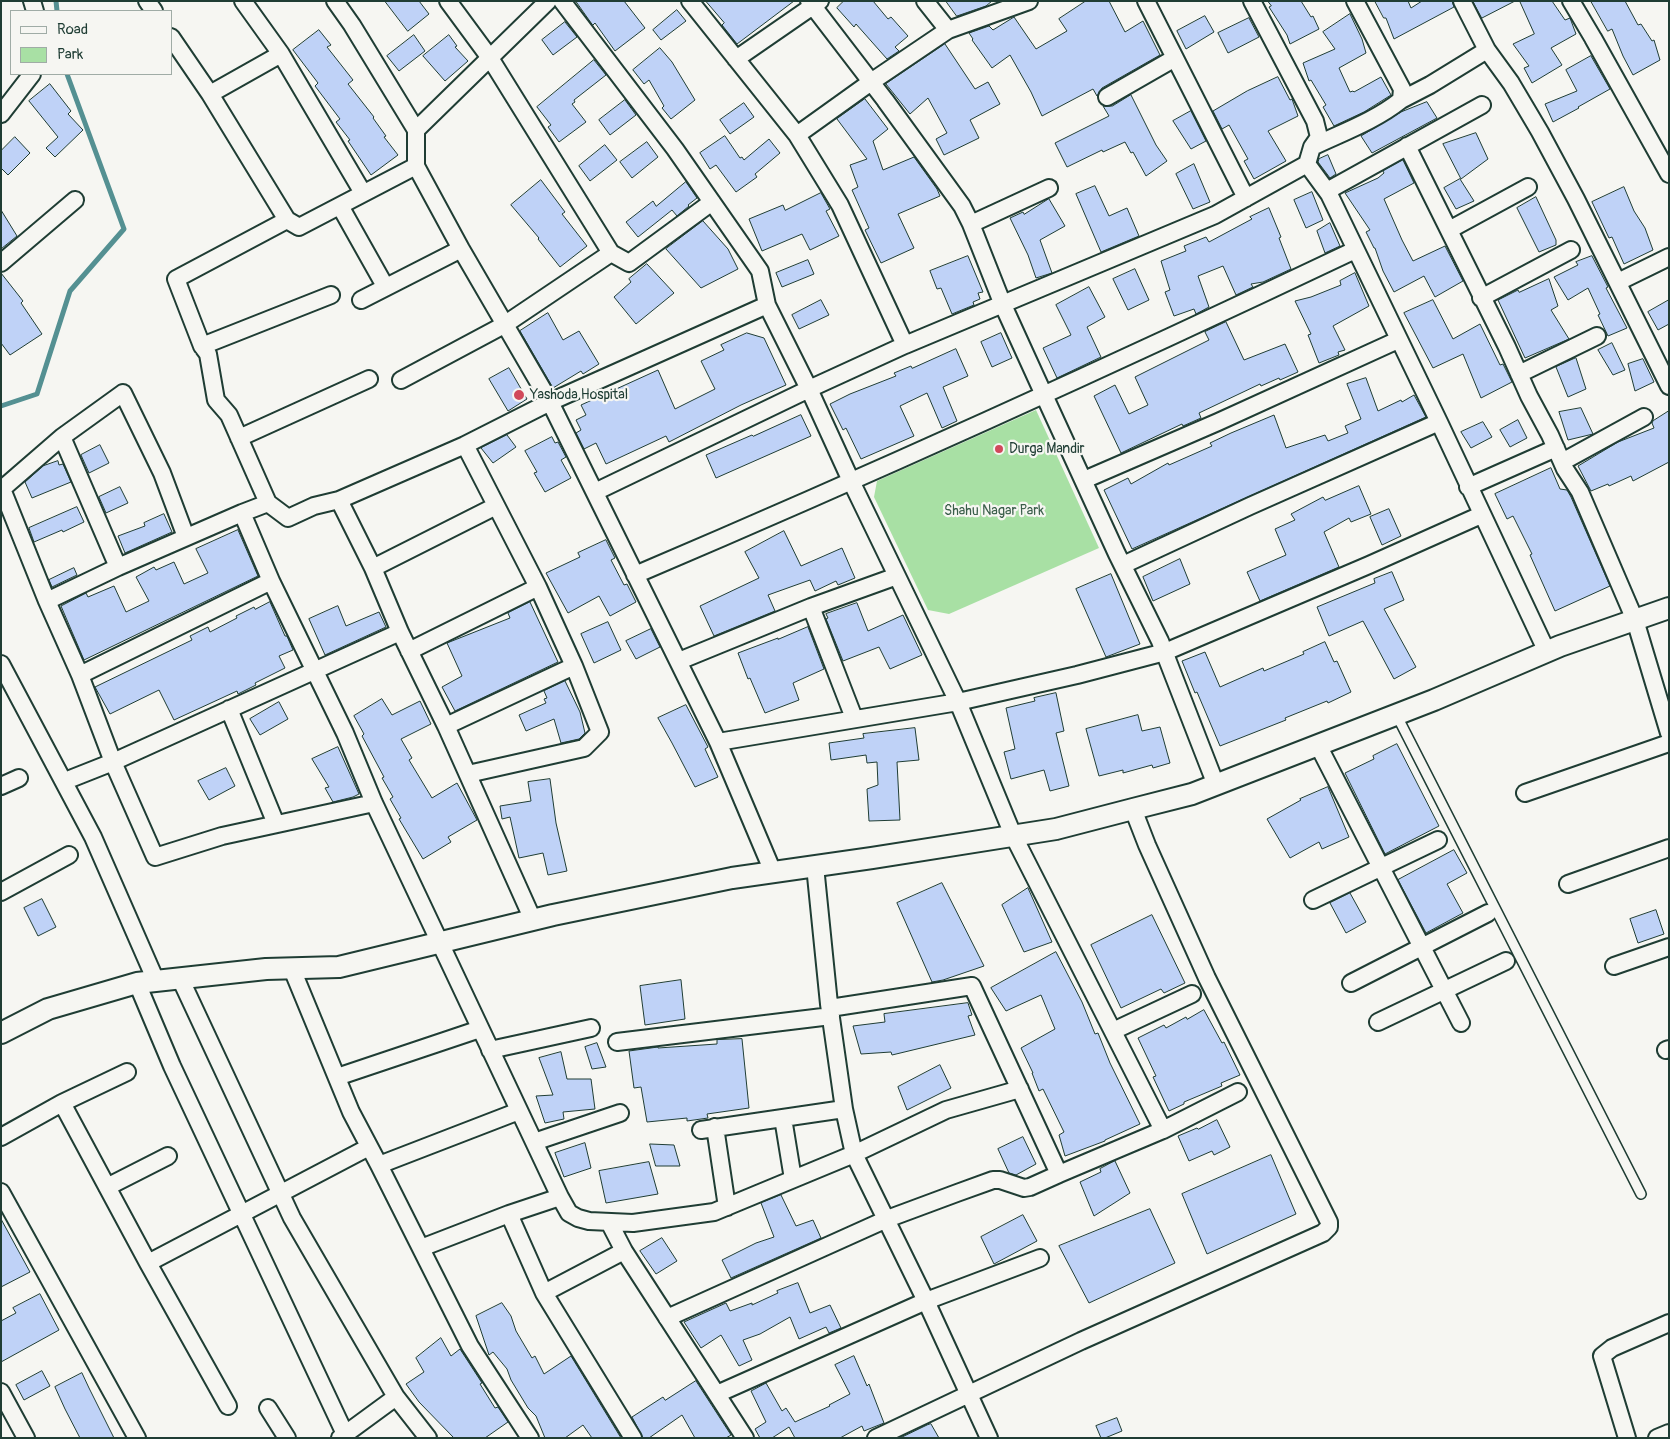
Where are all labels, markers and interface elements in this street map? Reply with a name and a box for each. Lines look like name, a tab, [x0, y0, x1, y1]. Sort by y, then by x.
legend	[10, 10, 172, 75]
text: Road	[57, 20, 88, 39]
text: Park	[57, 45, 83, 64]
place label: Yashoda Hospital	[530, 387, 628, 403]
marker: Yashoda Hospital	[512, 388, 526, 402]
place label: Durga Mandir	[1009, 441, 1085, 457]
marker: Durga Mandir	[993, 443, 1005, 455]
park label: Shahu Nagar Park	[944, 503, 1044, 519]

